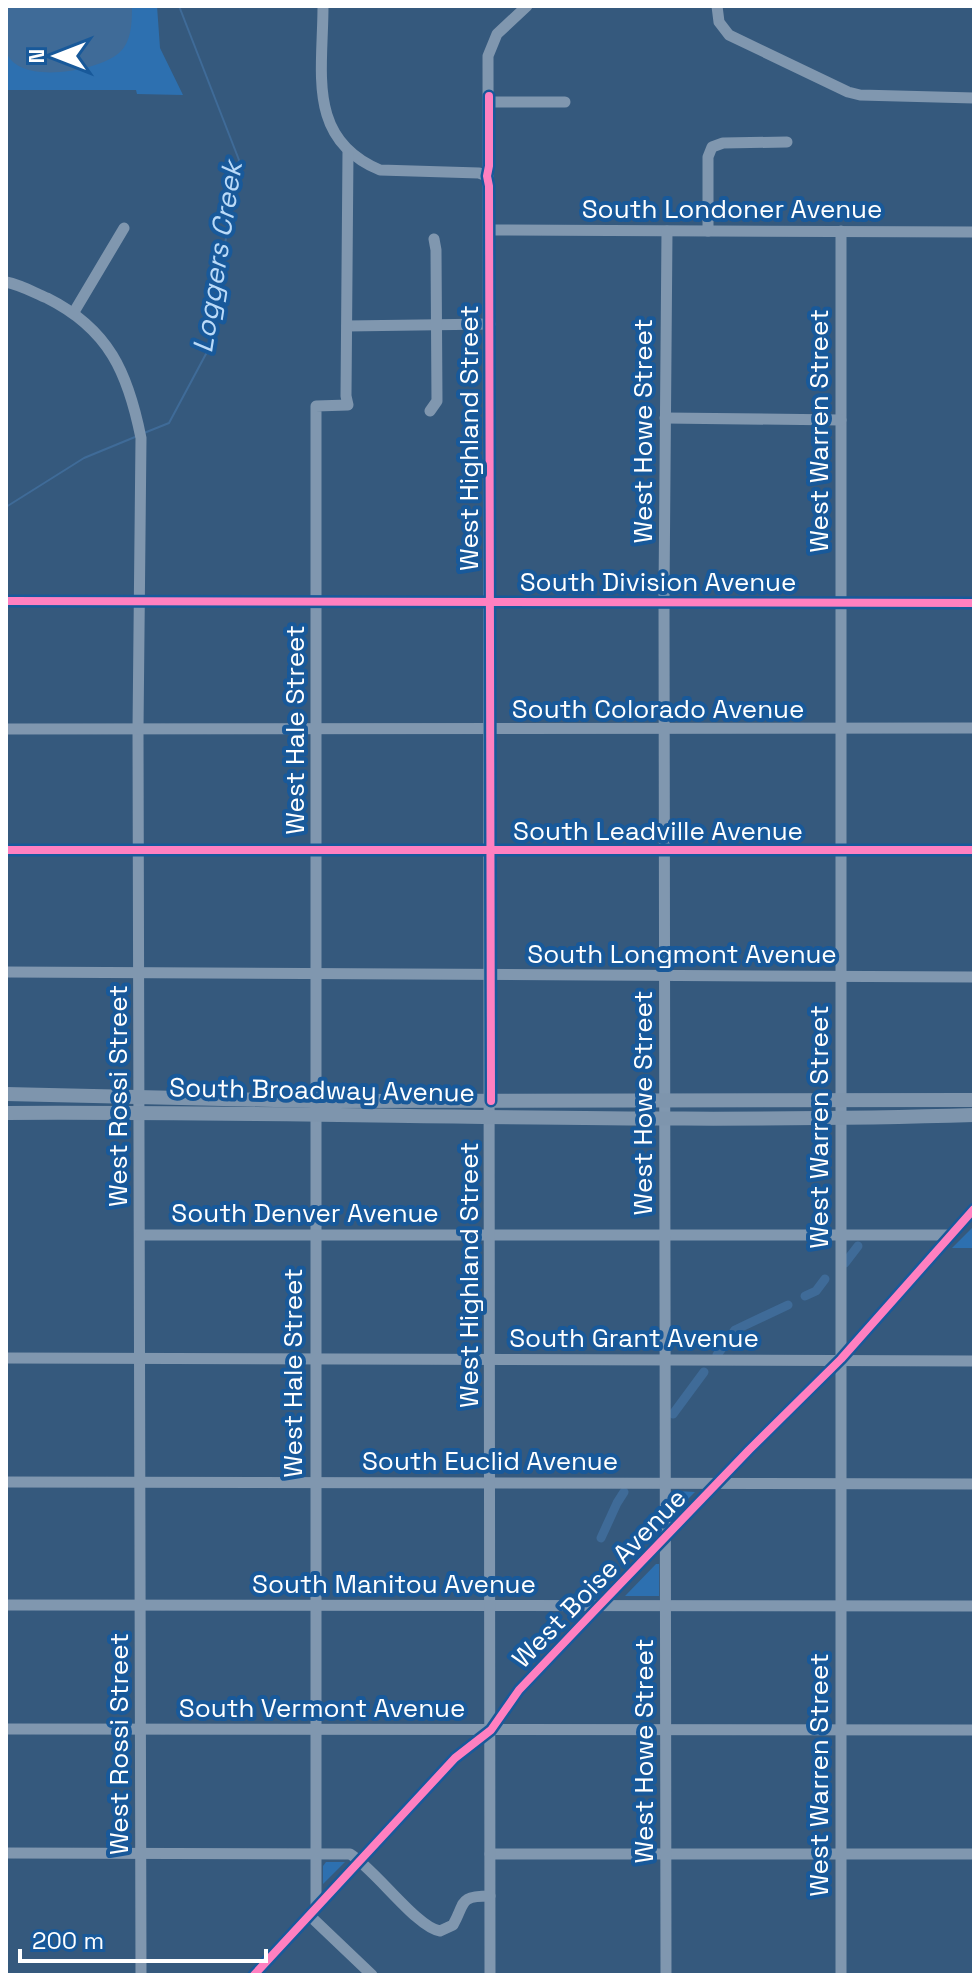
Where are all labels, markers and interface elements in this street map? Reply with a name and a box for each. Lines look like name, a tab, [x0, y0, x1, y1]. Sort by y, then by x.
north arrow	[16, 16, 96, 96]
text: N	[22, 49, 50, 63]
water label: Loggers Creek	[184, 156, 250, 355]
street label: South Londoner Avenue	[582, 192, 882, 226]
street label: West Highland Street	[452, 305, 486, 571]
street label: West Warren Street	[802, 309, 836, 553]
street label: West Howe Street	[626, 319, 660, 543]
street label: South Division Avenue	[520, 565, 796, 599]
street label: West Hale Street	[278, 625, 312, 835]
street label: South Colorado Avenue	[512, 692, 804, 726]
street label: South Leadville Avenue	[513, 814, 803, 848]
street label: South Longmont Avenue	[527, 937, 837, 971]
street label: West Rossi Street	[101, 985, 135, 1207]
street label: West Howe Street	[626, 991, 660, 1215]
street label: West Warren Street	[802, 1005, 836, 1249]
street label: South Broadway Avenue	[169, 1070, 475, 1110]
street label: West Highland Street	[452, 1142, 486, 1408]
street label: South Denver Avenue	[171, 1196, 439, 1230]
street label: West Hale Street	[276, 1268, 310, 1478]
street label: South Grant Avenue	[509, 1321, 759, 1355]
street label: South Euclid Avenue	[362, 1444, 618, 1478]
street label: West Boise Avenue	[505, 1481, 693, 1675]
street label: South Manitou Avenue	[252, 1567, 536, 1601]
street label: West Rossi Street	[102, 1633, 136, 1855]
street label: West Howe Street	[627, 1639, 661, 1863]
street label: West Warren Street	[802, 1653, 836, 1897]
street label: South Vermont Avenue	[179, 1691, 465, 1725]
scale bar	[20, 1913, 266, 1963]
text: 200 m	[32, 1925, 104, 1956]

